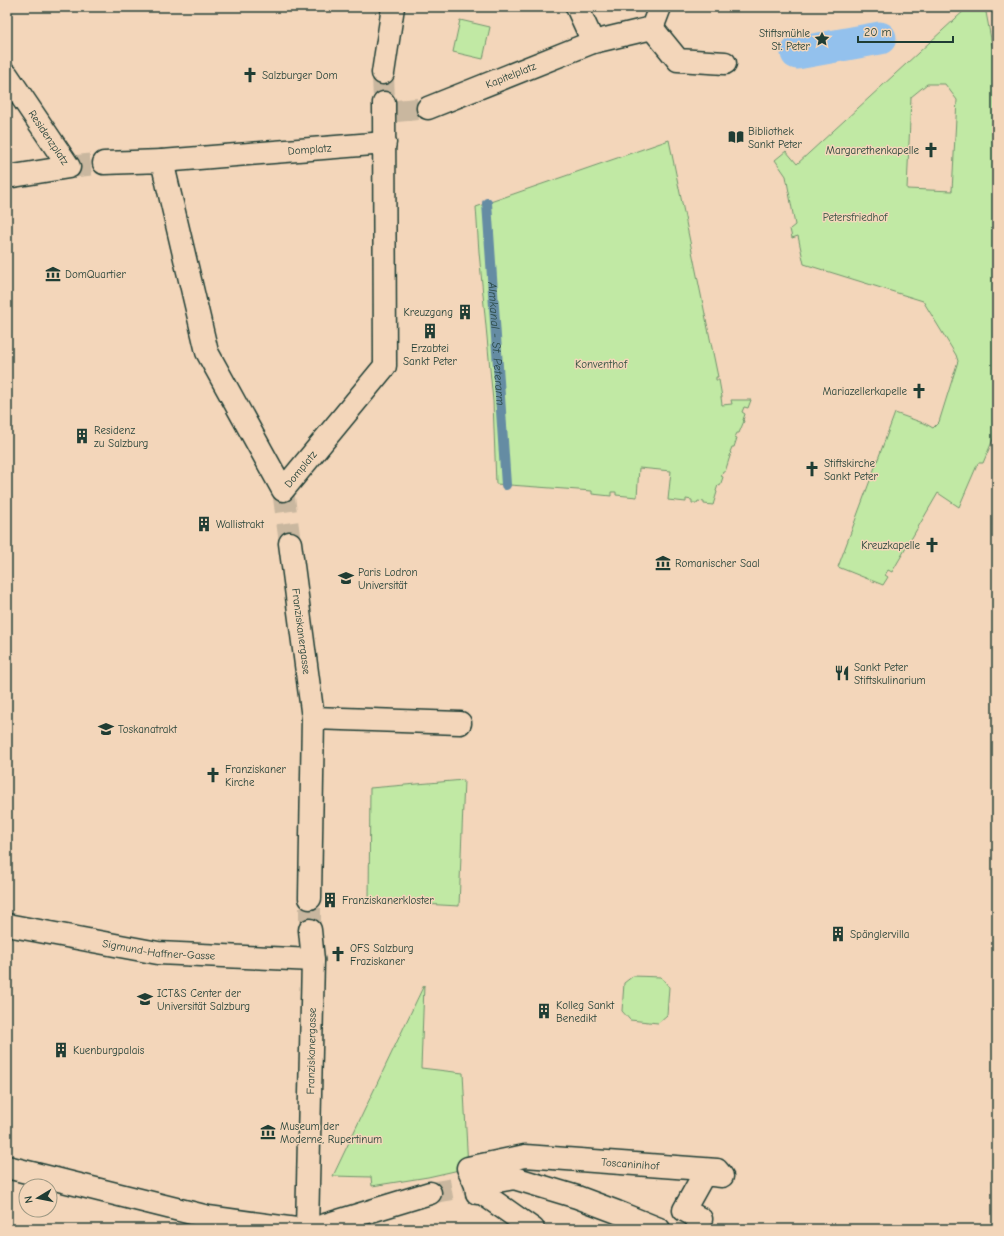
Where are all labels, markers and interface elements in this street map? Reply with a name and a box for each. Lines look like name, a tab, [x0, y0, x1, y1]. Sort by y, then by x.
scale bar	[858, 18, 953, 44]
text: 20 m	[864, 25, 892, 39]
place label: Stiftsmühle St. Peter	[759, 27, 811, 53]
place icon: Stiftsmühle St. Peter	[813, 30, 831, 48]
street label: Kapitelplatz	[484, 59, 538, 91]
church icon: Salzburger Dom	[241, 66, 259, 84]
place label: Salzburger Dom	[262, 69, 338, 82]
street label: Residenzplatz	[25, 108, 72, 167]
place label: Bibliothek Sankt Peter	[748, 125, 803, 151]
library icon: Bibliothek Sankt Peter	[727, 128, 745, 146]
street label: Domplatz	[287, 141, 332, 158]
church icon: Margarethenkapelle	[922, 141, 940, 159]
place label: Margarethenkapelle	[826, 144, 919, 157]
park label: Petersfriedhof	[823, 211, 888, 224]
museum icon: DomQuartier	[44, 265, 62, 283]
place label: DomQuartier	[65, 268, 126, 281]
water label: Almkanal - St. Peterarm	[485, 280, 508, 406]
building icon: Kreuzgang	[456, 303, 474, 321]
place label: Kreuzgang	[404, 306, 453, 319]
building icon: Erzabtei Sankt Peter	[421, 322, 439, 340]
place label: Erzabtei Sankt Peter	[403, 342, 458, 368]
park label: Konventhof	[575, 358, 628, 371]
church icon: Mariazellerkapelle	[910, 382, 928, 400]
place label: Mariazellerkapelle	[822, 385, 907, 398]
place label: Residenz zu Salzburg	[94, 424, 148, 450]
building icon: Residenz zu Salzburg	[73, 427, 91, 445]
street label: Domplatz	[282, 448, 320, 490]
place label: Stiftskirche Sankt Peter	[824, 457, 879, 483]
church icon: Stiftskirche Sankt Peter	[803, 460, 821, 478]
building icon: Wallistrakt	[195, 515, 213, 533]
place label: Wallistrakt	[216, 518, 265, 531]
church icon: Kreuzkapelle	[923, 536, 941, 554]
place label: Kreuzkapelle	[861, 539, 920, 552]
museum icon: Romanischer Saal	[654, 554, 672, 572]
place label: Romanischer Saal	[675, 557, 760, 570]
place label: Paris Lodron Universität	[358, 566, 418, 592]
school or university icon: Paris Lodron Universität	[337, 569, 355, 587]
street label: Franziskanergasse	[289, 587, 313, 676]
place label: Sankt Peter Stiftskulinarium	[854, 661, 926, 687]
restaurant icon: Sankt Peter Stiftskulinarium	[833, 664, 851, 682]
school or university icon: Toskanatrakt	[97, 720, 115, 738]
place label: Toskanatrakt	[118, 723, 178, 736]
place label: Franziskaner Kirche	[225, 763, 286, 789]
church icon: Franziskaner Kirche	[204, 766, 222, 784]
building icon: Franziskanerkloster	[321, 891, 339, 909]
place label: Franziskanerkloster	[342, 894, 434, 907]
building icon: Spänglervilla	[829, 925, 847, 943]
place label: Spänglervilla	[850, 928, 909, 941]
street label: Sigmund-Haffner-Gasse	[101, 937, 216, 963]
place label: OFS Salzburg Fraziskaner	[350, 942, 413, 968]
church icon: OFS Salzburg Fraziskaner	[329, 945, 347, 963]
place label: ICT&S Center der Universität Salzburg	[157, 987, 250, 1013]
school or university icon: ICT&S Center der Universität Salzburg	[136, 990, 154, 1008]
place label: Kolleg Sankt Benedikt	[556, 999, 615, 1025]
building icon: Kolleg Sankt Benedikt	[535, 1002, 553, 1020]
street label: Franziskanergasse	[304, 1007, 319, 1095]
building icon: Kuenburgpalais	[52, 1041, 70, 1059]
place label: Kuenburgpalais	[73, 1044, 145, 1057]
place label: Museum der Moderne, Rupertinum	[280, 1120, 382, 1146]
museum icon: Museum der Moderne, Rupertinum	[259, 1123, 277, 1141]
street label: Toscaninihof	[601, 1156, 660, 1173]
north arrow	[18, 1178, 58, 1218]
text: N	[22, 1195, 36, 1204]

